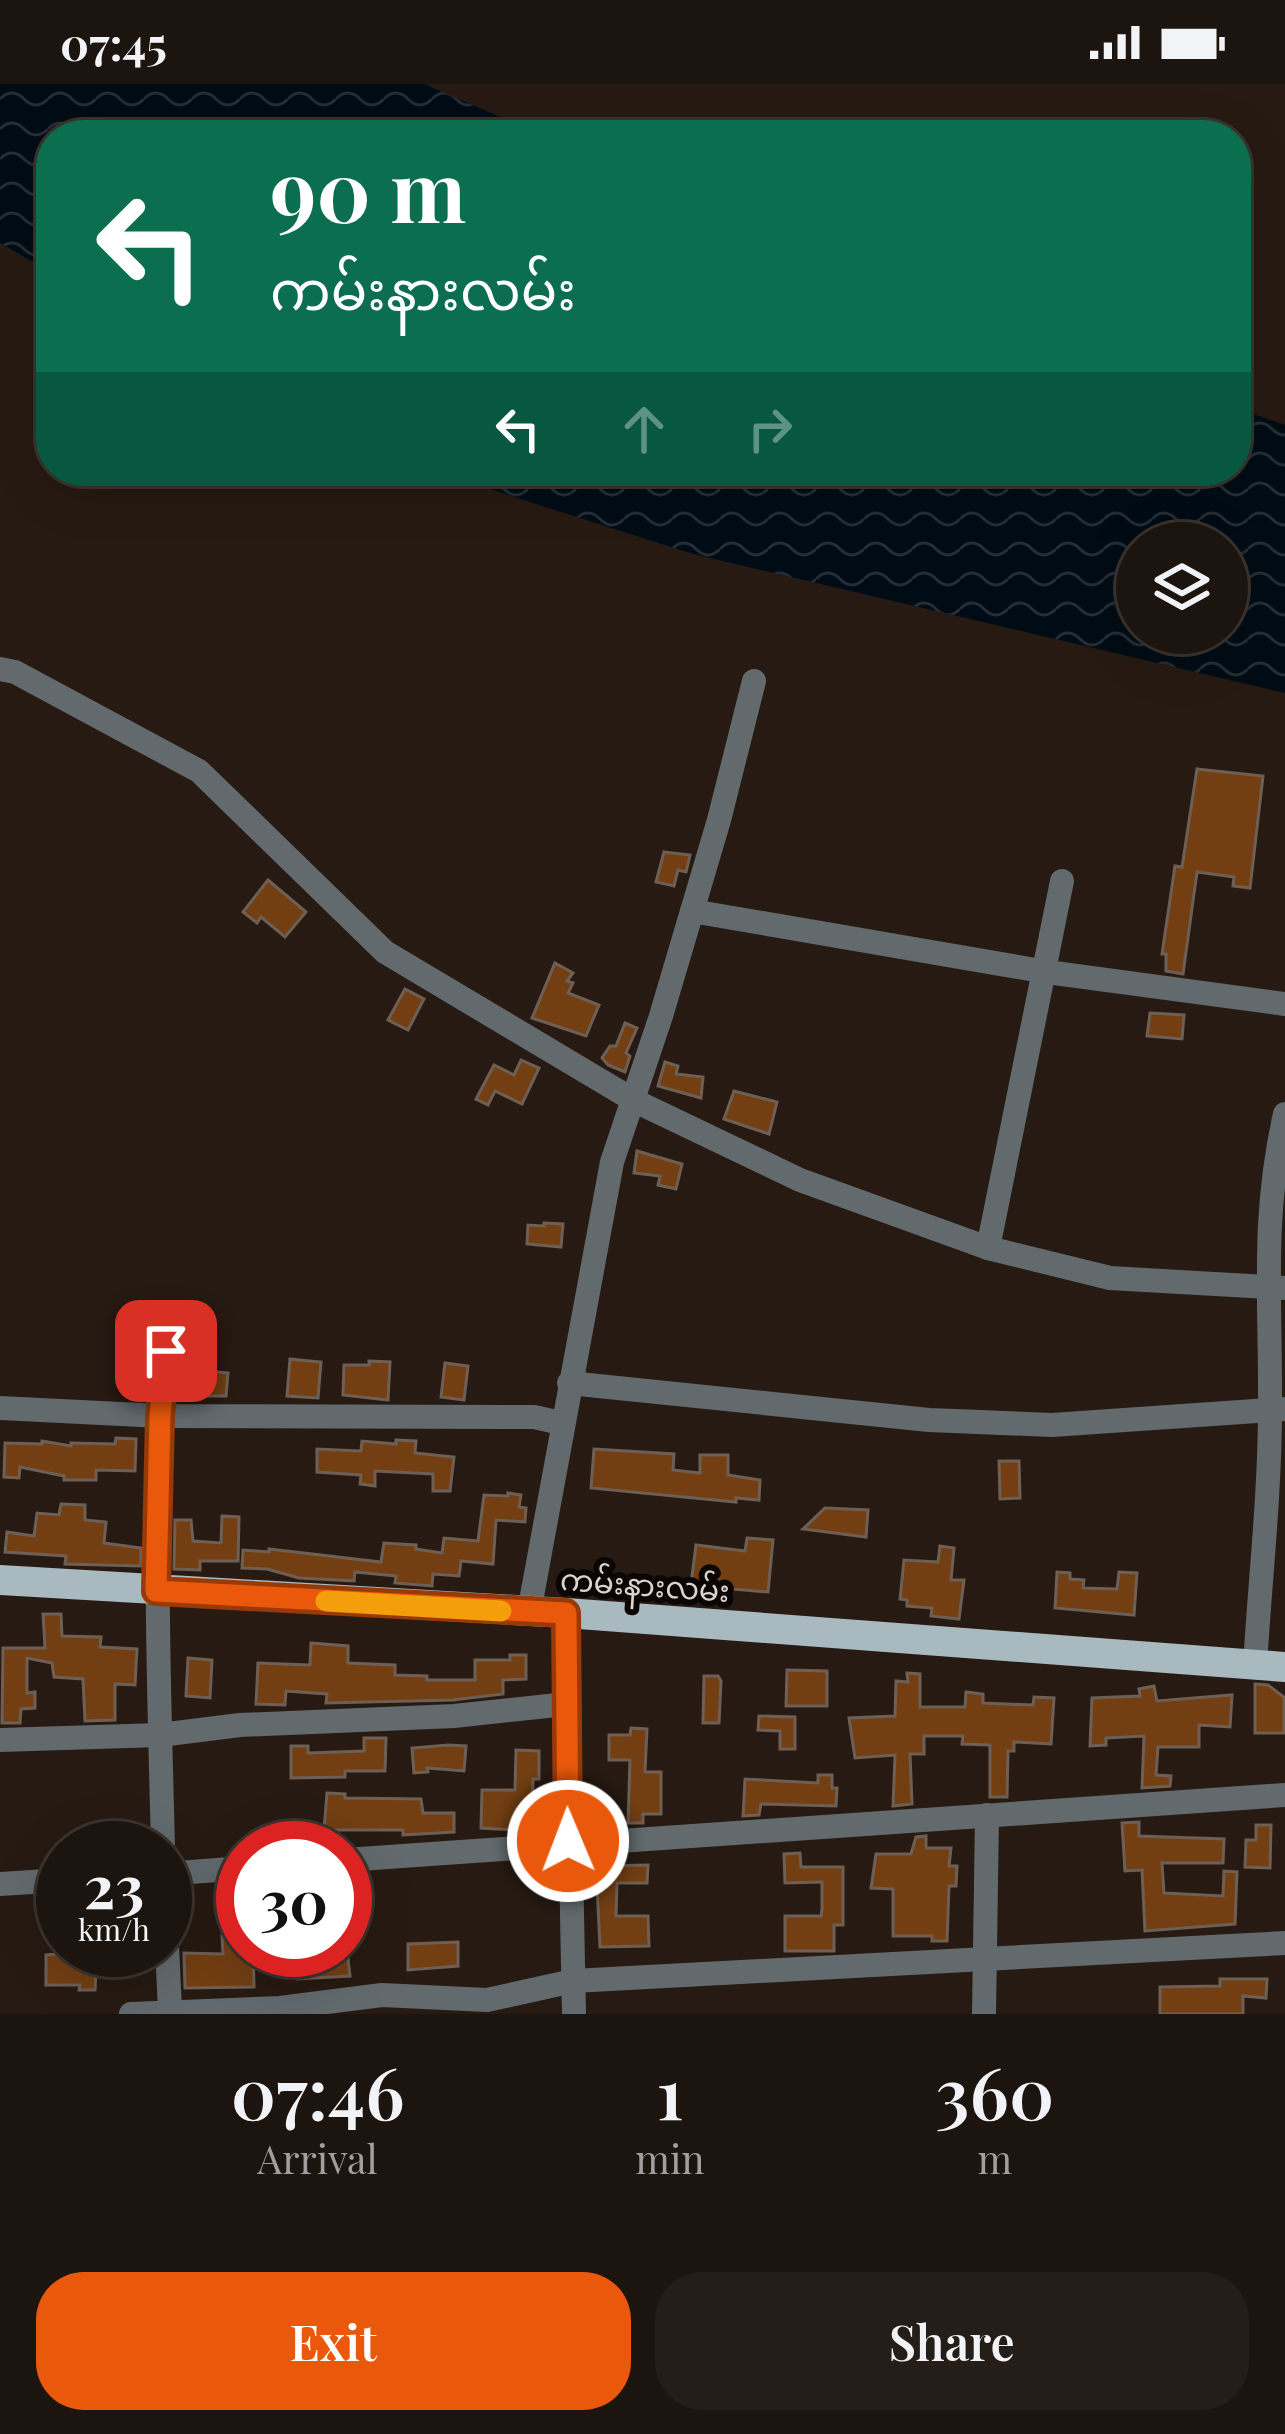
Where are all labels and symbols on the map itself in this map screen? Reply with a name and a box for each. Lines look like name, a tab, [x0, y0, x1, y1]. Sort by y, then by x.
pin	[115, 1300, 217, 1402]
street label: ကမ်းနားလမ်း	[558, 1558, 731, 1617]
position arrow	[505, 1778, 631, 1904]
speed limit sign: 30	[216, 1821, 372, 1977]

